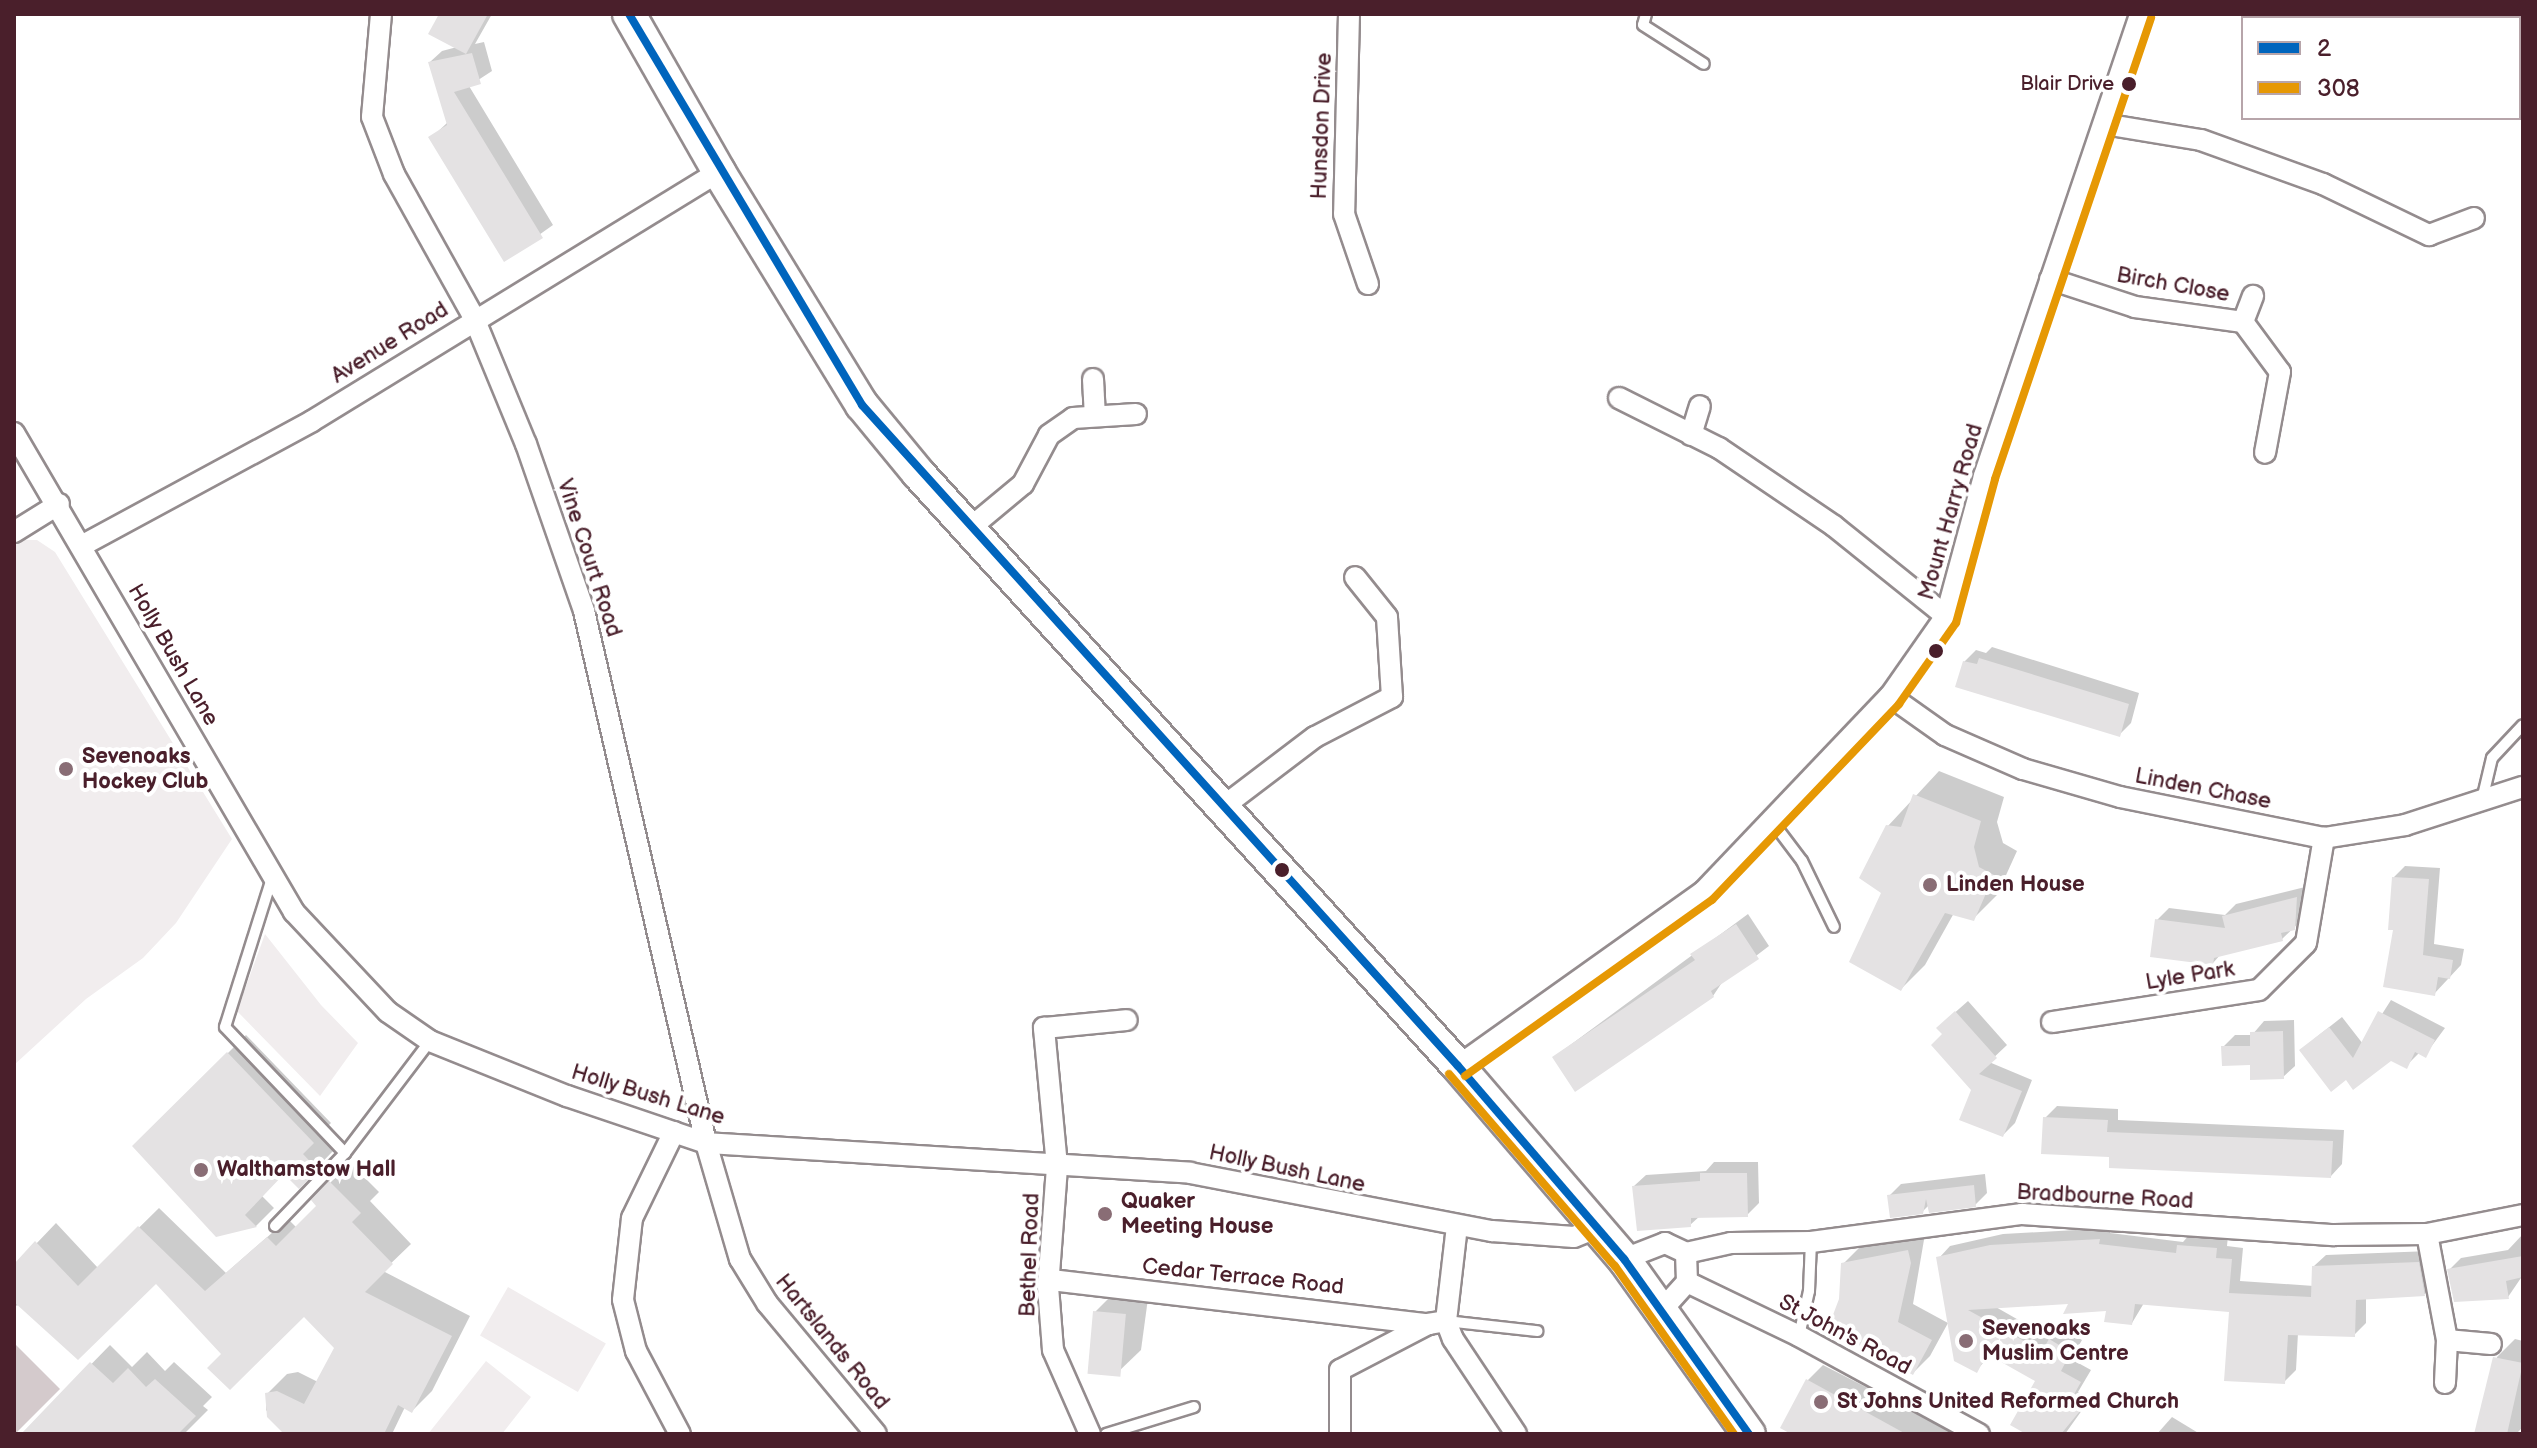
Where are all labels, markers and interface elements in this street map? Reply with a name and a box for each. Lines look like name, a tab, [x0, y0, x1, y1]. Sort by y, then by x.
legend	[2241, 16, 2521, 120]
text: 2	[2317, 34, 2331, 63]
street label: Hunsdon Drive	[1306, 52, 1338, 200]
place label: Blair Drive	[2020, 72, 2114, 96]
text: 308	[2317, 74, 2360, 103]
marker: Blair Drive	[2121, 76, 2137, 92]
street label: Birch Close	[2114, 262, 2232, 308]
street label: Avenue Road	[327, 297, 453, 389]
street label: Mount Harry Road	[1913, 420, 1989, 604]
street label: Vine Court Road	[551, 476, 627, 640]
street label: Holly Bush Lane	[121, 579, 225, 731]
unlabelled marker	[1928, 643, 1944, 659]
place label: Sevenoaks Hockey Club	[82, 743, 209, 794]
marker: Sevenoaks Hockey Club	[57, 760, 75, 778]
street label: Linden Chase	[2133, 763, 2273, 815]
unlabelled marker	[1274, 862, 1290, 878]
place label: Linden House	[1946, 872, 2085, 898]
marker: Linden House	[1921, 876, 1939, 894]
street label: Lyle Park	[2144, 956, 2236, 996]
street label: Holly Bush Lane	[567, 1059, 729, 1131]
street label: Holly Bush Lane	[1206, 1139, 1368, 1199]
place label: Walthamstow Hall	[217, 1157, 396, 1183]
marker: Walthamstow Hall	[192, 1161, 210, 1179]
street label: Bradbourne Road	[2016, 1179, 2194, 1215]
place label: Quaker Meeting House	[1121, 1188, 1273, 1240]
street label: Bethel Road	[1015, 1193, 1045, 1317]
marker: Quaker Meeting House	[1096, 1205, 1114, 1223]
street label: Cedar Terrace Road	[1140, 1253, 1346, 1301]
street label: Hartslands Road	[769, 1269, 895, 1415]
street label: St John's Road	[1774, 1289, 1916, 1381]
place label: Sevenoaks Muslim Centre	[1982, 1315, 2129, 1366]
marker: Sevenoaks Muslim Centre	[1957, 1332, 1975, 1350]
place label: St Johns United Reformed Church	[1837, 1389, 2179, 1415]
marker: St Johns United Reformed Church	[1812, 1393, 1830, 1411]

